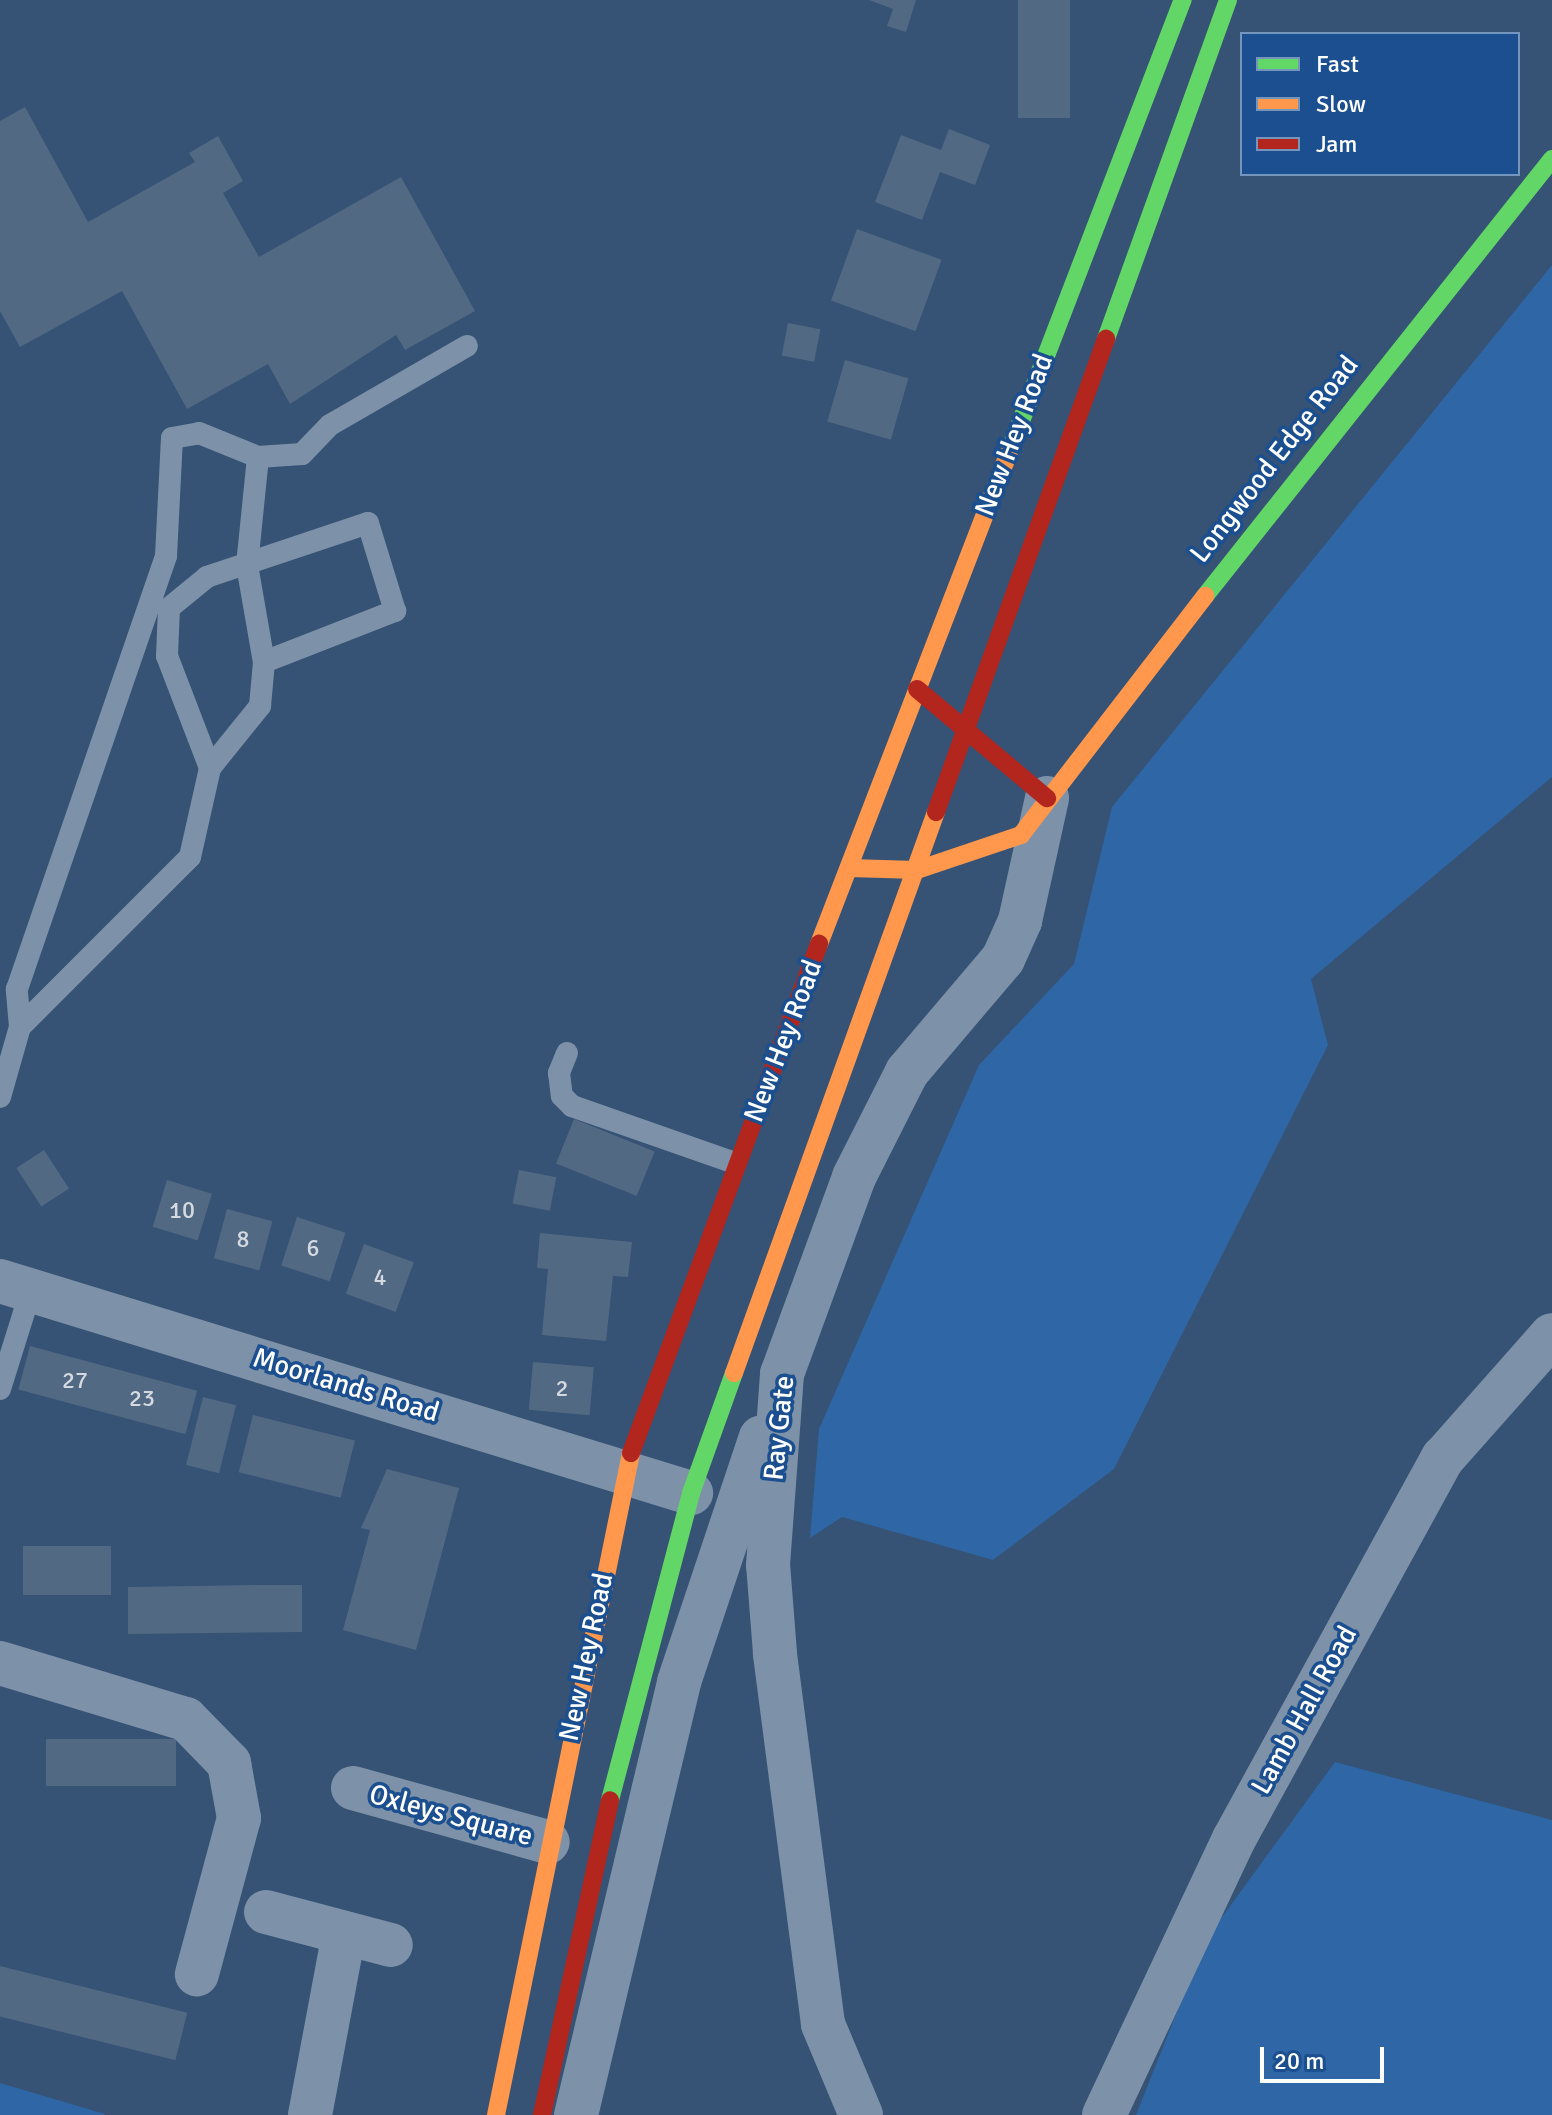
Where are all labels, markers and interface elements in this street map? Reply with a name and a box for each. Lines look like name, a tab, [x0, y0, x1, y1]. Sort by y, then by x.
legend	[1240, 32, 1520, 176]
text: Fast	[1316, 49, 1359, 79]
text: Slow	[1316, 89, 1366, 119]
text: Jam	[1316, 129, 1357, 159]
street label: New Hey Road	[968, 349, 1060, 521]
street label: Longwood Edge Road	[1183, 349, 1365, 569]
street label: New Hey Road	[737, 955, 829, 1127]
house number: 10	[169, 1197, 195, 1225]
house number: 8	[237, 1226, 249, 1254]
house number: 6	[307, 1235, 319, 1263]
house number: 4	[374, 1264, 386, 1292]
street label: Moorlands Road	[249, 1341, 443, 1429]
house number: 27	[62, 1367, 88, 1395]
street label: Ray Gate	[757, 1374, 801, 1482]
house number: 2	[556, 1375, 568, 1403]
house number: 23	[129, 1385, 155, 1413]
street label: New Hey Road	[552, 1570, 620, 1744]
street label: Lamb Hall Road	[1244, 1620, 1364, 1800]
street label: Oxleys Square	[366, 1777, 536, 1853]
scale bar	[1264, 2031, 1388, 2081]
text: 20 m	[1274, 2046, 1324, 2076]

